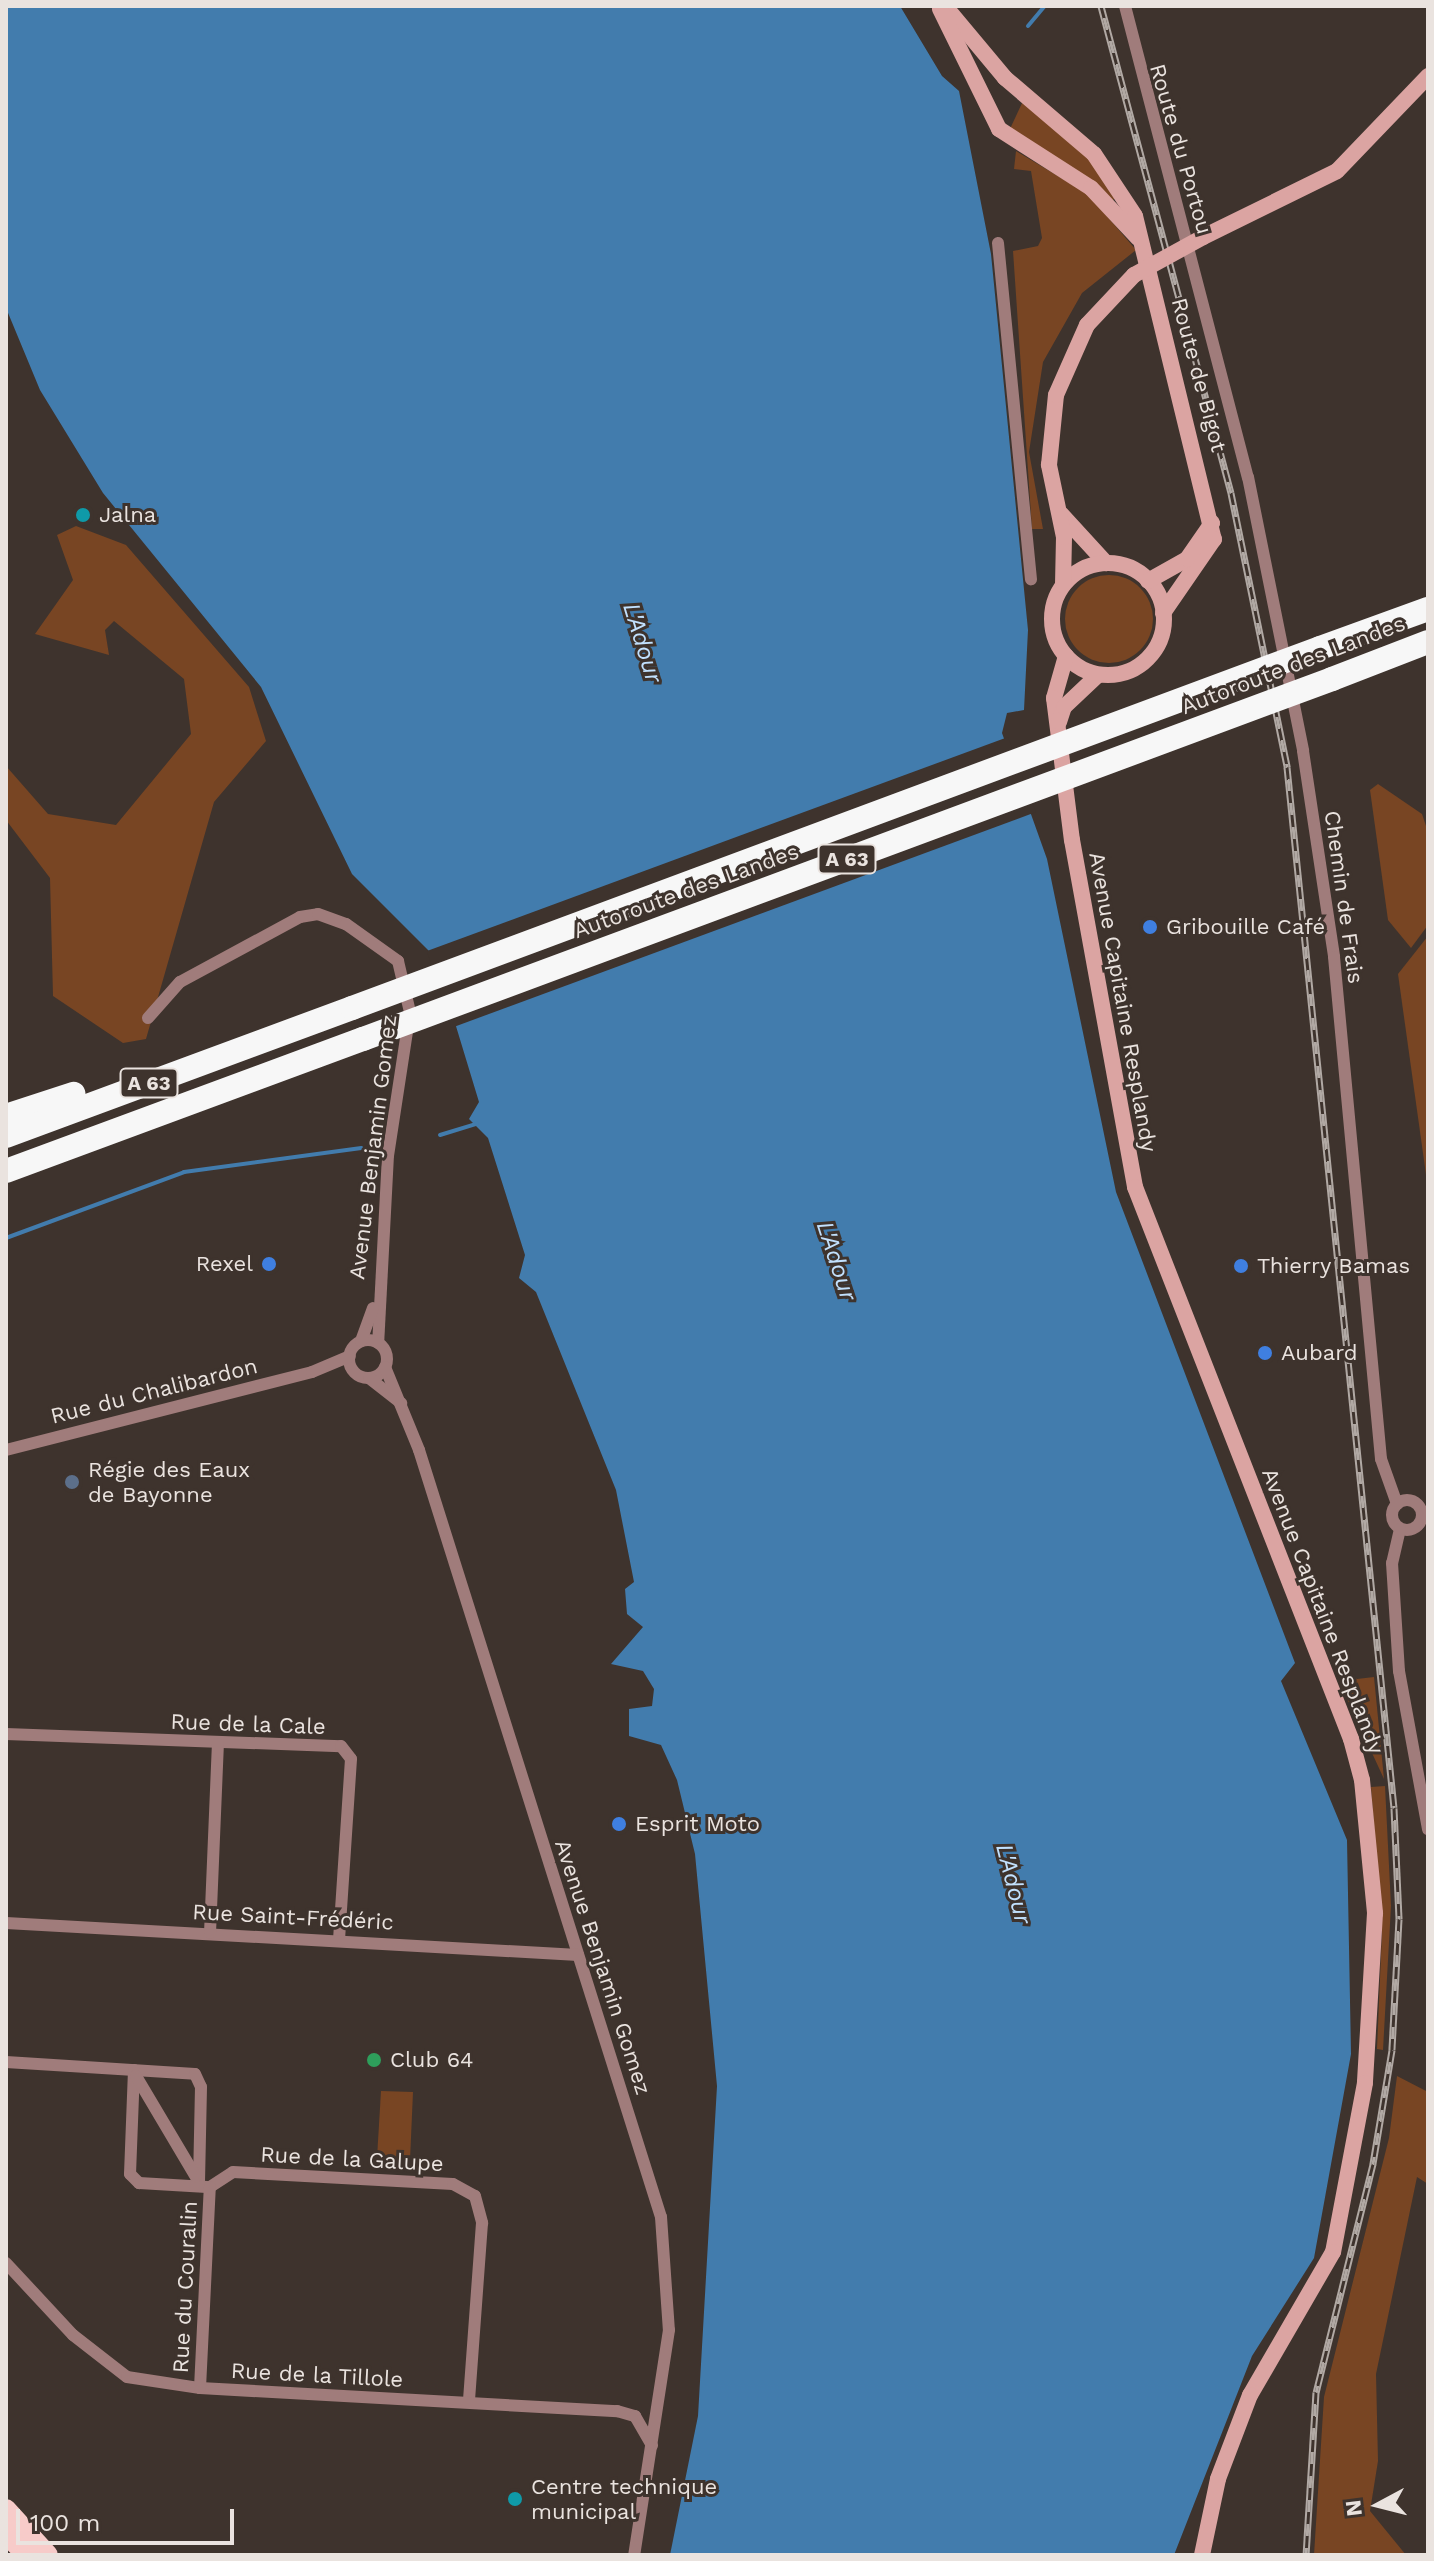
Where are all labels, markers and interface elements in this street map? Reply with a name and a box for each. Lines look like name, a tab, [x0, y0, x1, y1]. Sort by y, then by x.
street label: Route du Portou	[1144, 61, 1218, 237]
street label: Route de Bigot	[1166, 295, 1232, 455]
place label: Jalna	[99, 502, 156, 528]
marker: Jalna	[74, 506, 92, 524]
water label: L'Adour	[616, 600, 668, 686]
street label: Autoroute des Landes	[1177, 610, 1409, 720]
street label: Chemin de Frais	[1319, 809, 1369, 985]
street label: Autoroute des Landes	[570, 838, 802, 944]
road number: A 63	[817, 843, 877, 875]
street label: Avenue Capitaine Resplandy	[1084, 850, 1162, 1154]
place label: Gribouille Café	[1166, 914, 1325, 940]
marker: Gribouille Café	[1141, 918, 1159, 936]
street label: Avenue Benjamin Gomez	[344, 1013, 402, 1281]
road number: A 63	[119, 1067, 179, 1099]
water label: L'Adour	[810, 1217, 862, 1305]
place label: Rexel	[196, 1251, 253, 1277]
place label: Thierry Bamas	[1257, 1253, 1411, 1279]
marker: Rexel	[260, 1255, 278, 1273]
marker: Thierry Bamas	[1232, 1257, 1250, 1275]
place label: Aubard	[1281, 1340, 1358, 1366]
marker: Aubard	[1256, 1344, 1274, 1362]
street label: Rue du Chalibardon	[48, 1353, 260, 1429]
place label: Régie des Eaux de Bayonne	[88, 1456, 250, 1508]
street label: Avenue Capitaine Resplandy	[1256, 1464, 1390, 1758]
marker: Régie des Eaux de Bayonne	[63, 1473, 81, 1491]
street label: Rue de la Cale	[170, 1708, 326, 1740]
place label: Esprit Moto	[635, 1811, 760, 1837]
marker: Esprit Moto	[610, 1815, 628, 1833]
street label: Avenue Benjamin Gomez	[549, 1836, 657, 2098]
water label: L'Adour	[989, 1841, 1037, 1927]
street label: Rue Saint-Frédéric	[192, 1899, 394, 1935]
place label: Club 64	[390, 2047, 474, 2073]
marker: Club 64	[365, 2051, 383, 2069]
street label: Rue de la Galupe	[259, 2141, 445, 2177]
street label: Rue du Couralin	[167, 2200, 203, 2374]
street label: Rue de la Tillole	[230, 2357, 404, 2393]
north arrow	[1338, 2465, 1418, 2545]
place label: Centre technique municipal	[531, 2473, 718, 2524]
marker: Centre technique municipal	[506, 2490, 524, 2508]
scale bar	[20, 2493, 238, 2543]
text: N	[1340, 2498, 1367, 2518]
text: 100 m	[30, 2509, 100, 2537]

